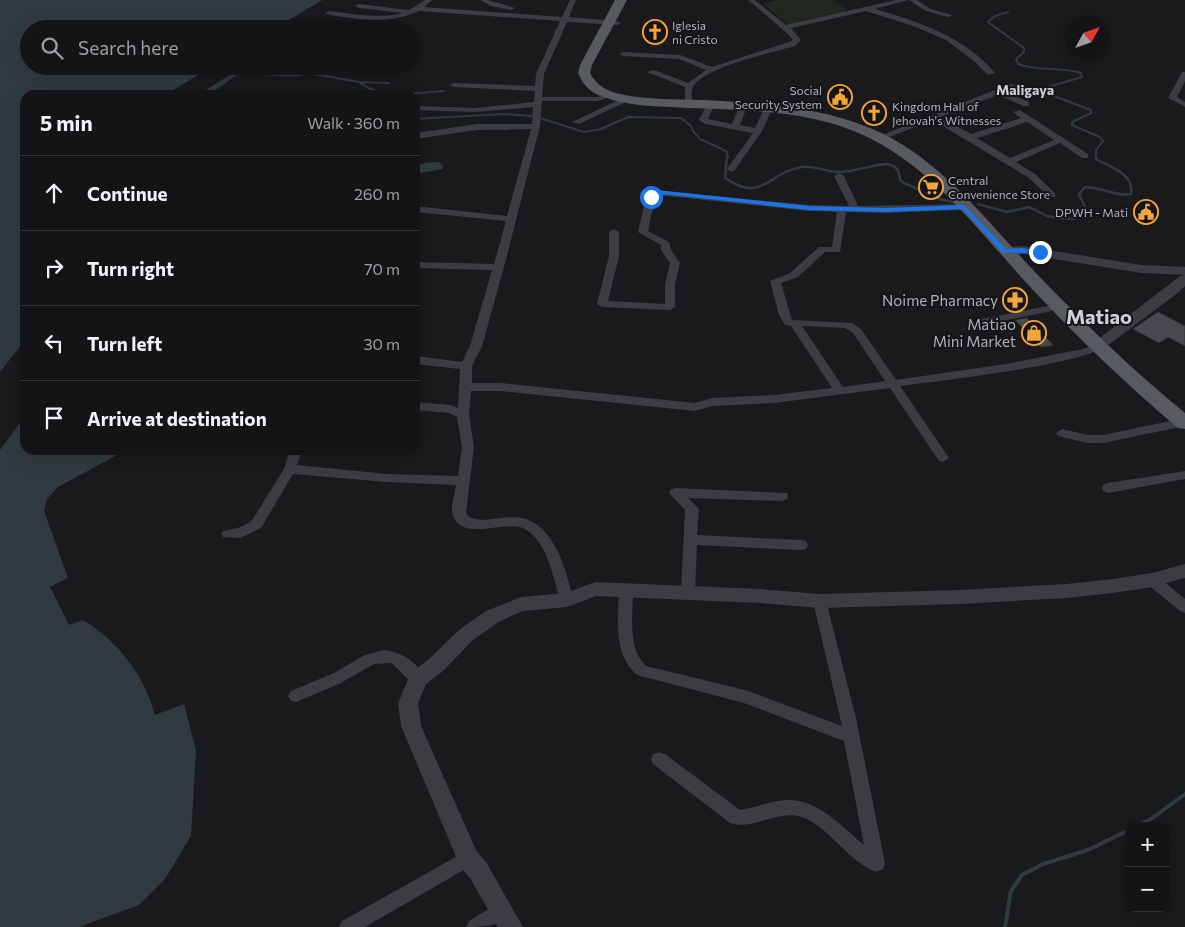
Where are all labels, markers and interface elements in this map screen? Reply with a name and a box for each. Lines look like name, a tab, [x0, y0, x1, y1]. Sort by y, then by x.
north arrow	[1065, 15, 1110, 60]
place label: Iglesia ni Cristo	[672, 18, 718, 46]
church icon: Iglesia ni Cristo	[642, 19, 668, 45]
search box	[20, 20, 420, 75]
icon: search	[38, 34, 66, 62]
text: Search here	[78, 36, 178, 59]
district label: Maligaya	[996, 81, 1054, 98]
place label: Social Security System	[735, 83, 822, 111]
public building icon: Social Security System	[827, 84, 853, 110]
place label: Kingdom Hall of Jehovah's Witnesses	[892, 99, 1001, 128]
church icon: Kingdom Hall of Jehovah's Witnesses	[861, 100, 887, 126]
text: 5 min	[40, 110, 93, 135]
text: Walk · 360 m	[307, 113, 400, 132]
place label: Central Convenience Store	[948, 173, 1050, 201]
supermarket icon: Central Convenience Store	[918, 174, 944, 200]
icon: ahead	[40, 179, 68, 207]
text: Continue	[87, 182, 167, 205]
text: 260 m	[354, 184, 400, 203]
route start	[640, 186, 663, 209]
public building icon: DPWH - Mati	[1133, 199, 1159, 225]
place label: DPWH - Mati	[1055, 205, 1128, 219]
route end	[1029, 241, 1052, 264]
icon: right	[40, 254, 68, 282]
text: Turn right	[87, 257, 174, 280]
text: 70 m	[364, 259, 400, 278]
pharmacy icon: Noime Pharmacy	[1002, 287, 1028, 313]
place label: Noime Pharmacy	[882, 291, 998, 309]
district label: Matiao	[1066, 304, 1132, 328]
place label: Matiao Mini Market	[933, 315, 1016, 350]
shop icon: Matiao Mini Market	[1021, 320, 1047, 346]
icon: left	[40, 329, 68, 357]
text: Turn left	[87, 332, 162, 355]
text: 30 m	[363, 334, 400, 353]
icon: arrive	[40, 404, 68, 432]
text: Arrive at destination	[87, 407, 267, 430]
map controls	[1125, 822, 1170, 912]
button: +	[1125, 822, 1170, 867]
button: −	[1125, 867, 1170, 912]

